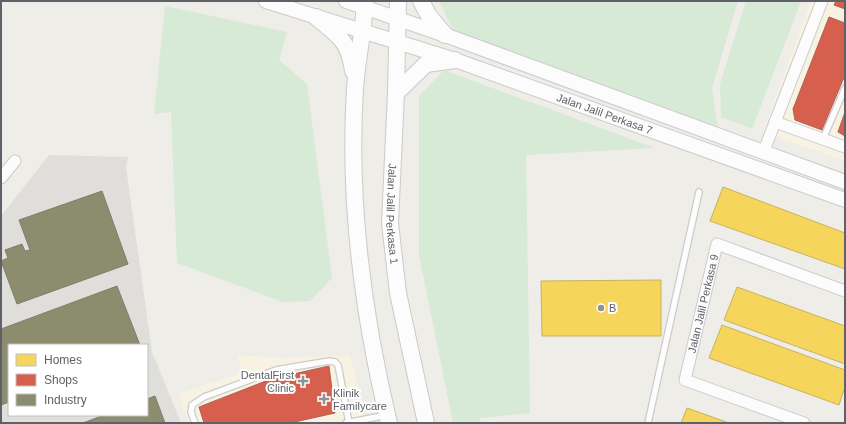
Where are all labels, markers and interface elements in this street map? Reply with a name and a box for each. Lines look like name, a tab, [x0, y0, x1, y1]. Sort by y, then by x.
street label: Jalan Jalil Perkasa 7	[555, 91, 654, 136]
street label: Jalan Jalil Perkasa 1	[384, 163, 401, 265]
street label: Jalan Jalil Perkasa 9	[686, 253, 720, 354]
place label: B	[609, 302, 616, 314]
marker: B	[596, 303, 606, 313]
legend	[8, 344, 148, 416]
text: Homes	[44, 353, 82, 367]
place label: DentalFirst Clinic	[241, 369, 294, 394]
text: Shops	[44, 373, 78, 387]
marker: DentalFirst Clinic	[297, 375, 309, 387]
place label: Klinik Familycare	[333, 387, 387, 412]
text: Industry	[44, 393, 87, 407]
marker: Klinik Familycare	[318, 393, 330, 405]

